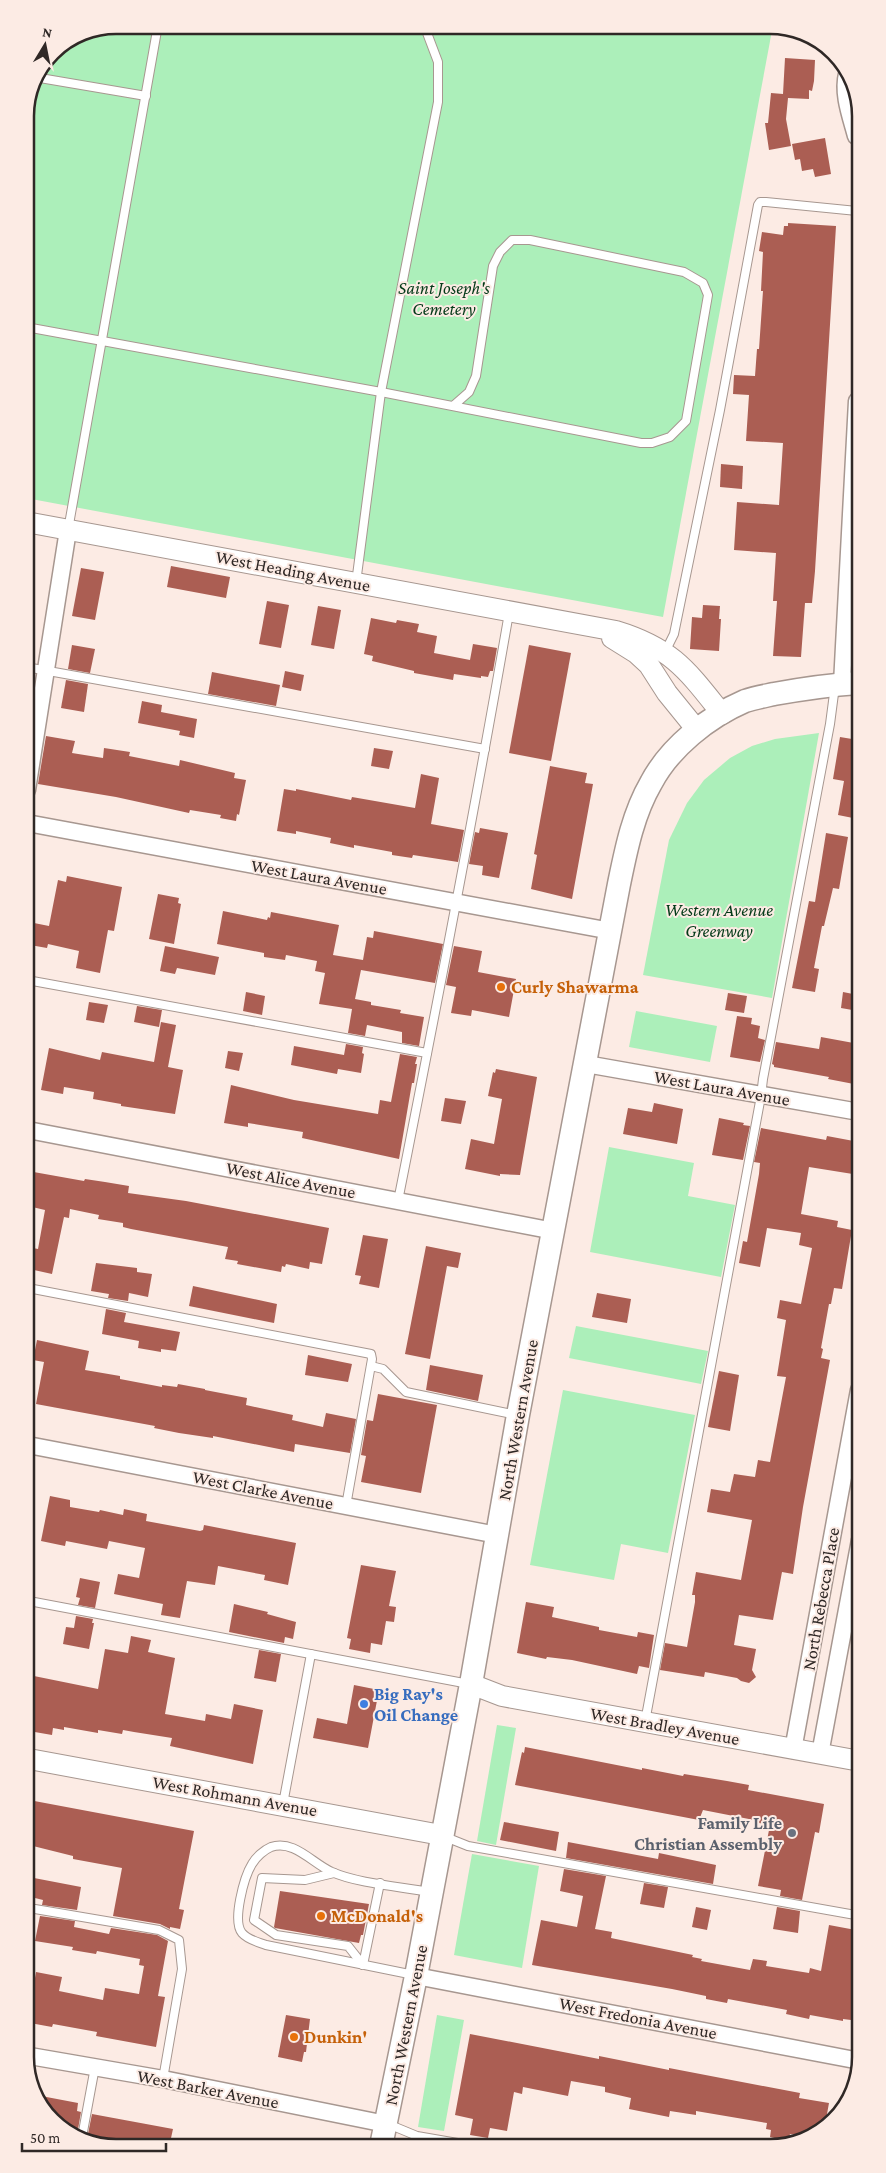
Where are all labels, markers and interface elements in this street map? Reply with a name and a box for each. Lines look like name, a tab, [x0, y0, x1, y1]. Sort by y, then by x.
north arrow	[20, 20, 70, 70]
text: N	[41, 23, 54, 41]
park label: Saint Joseph's Cemetery	[398, 278, 490, 319]
street label: West Heading Avenue	[214, 546, 372, 596]
street label: West Laura Avenue	[249, 855, 389, 899]
park label: Western Avenue Greenway	[665, 900, 773, 941]
place label: Curly Shawarma	[511, 977, 639, 997]
marker: Curly Shawarma	[495, 981, 507, 993]
street label: West Laura Avenue	[652, 1066, 792, 1110]
street label: West Alice Avenue	[225, 1158, 358, 1202]
street label: North Western Avenue	[494, 1338, 542, 1502]
street label: West Clarke Avenue	[191, 1467, 335, 1513]
street label: North Rebecca Place	[799, 1526, 843, 1672]
place label: Big Ray's Oil Change	[374, 1684, 458, 1725]
marker: Big Ray's Oil Change	[358, 1698, 370, 1710]
street label: West Bradley Avenue	[589, 1703, 741, 1749]
street label: West Rohmann Avenue	[151, 1772, 319, 1820]
place label: Family Life Christian Assembly	[634, 1813, 782, 1854]
marker: Family Life Christian Assembly	[786, 1827, 798, 1839]
place label: McDonald's	[331, 1906, 423, 1926]
marker: McDonald's	[315, 1910, 327, 1922]
street label: North Western Avenue	[381, 1943, 431, 2107]
street label: West Fredonia Avenue	[557, 1993, 719, 2043]
place label: Dunkin'	[304, 2027, 367, 2047]
marker: Dunkin'	[288, 2031, 300, 2043]
street label: West Barker Avenue	[136, 2065, 281, 2113]
scale bar	[22, 2120, 166, 2152]
text: 50 m	[30, 2130, 60, 2146]

